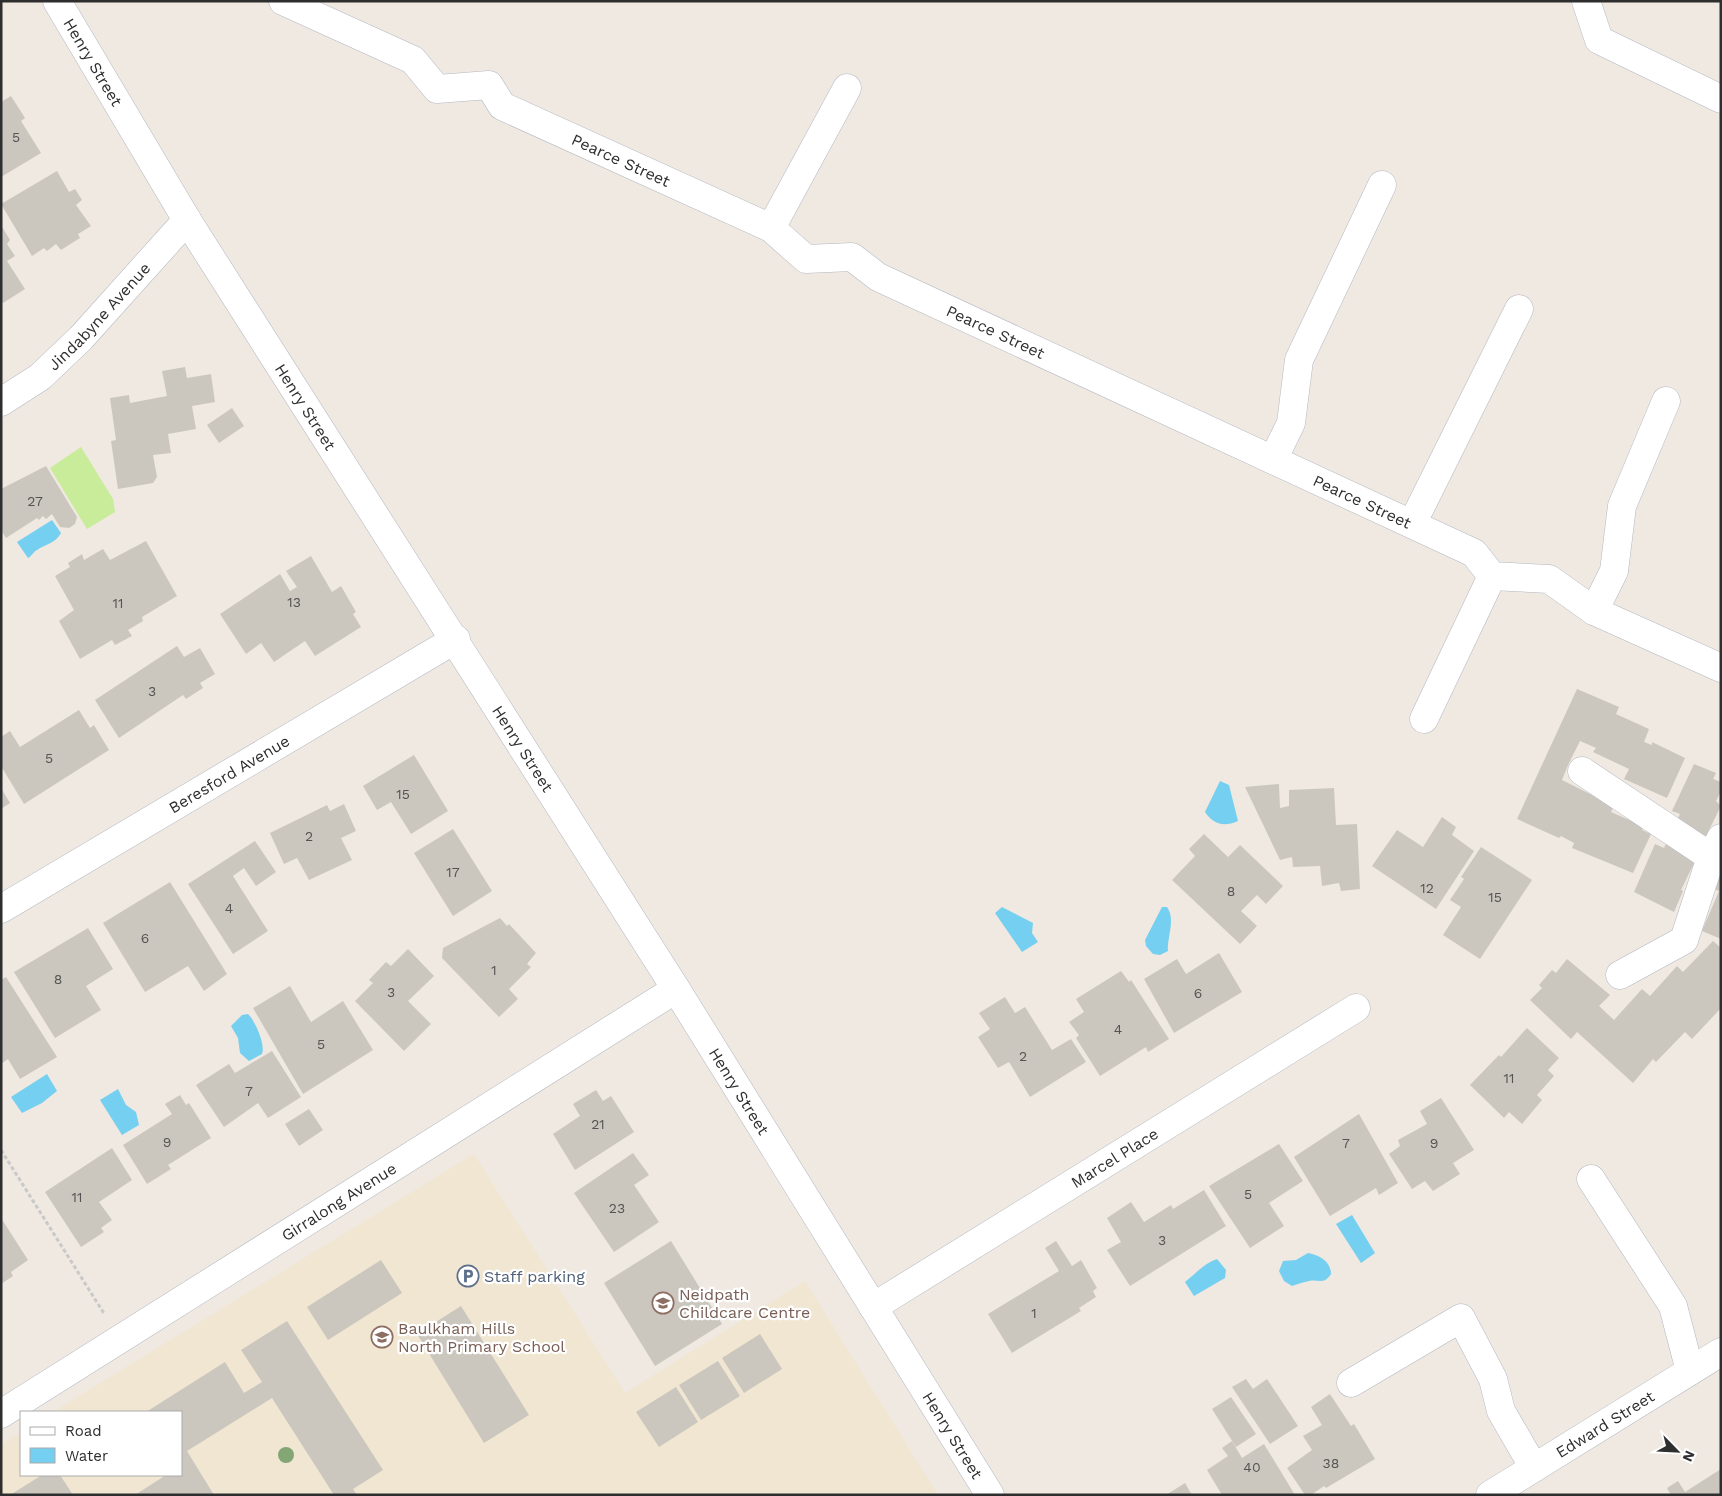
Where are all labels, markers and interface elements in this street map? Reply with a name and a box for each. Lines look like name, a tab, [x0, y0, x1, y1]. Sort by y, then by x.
street label: Henry Street	[59, 15, 126, 110]
house number: 5	[12, 129, 20, 145]
street label: Pearce Street	[569, 130, 673, 191]
street label: Jindabyne Avenue	[44, 259, 154, 374]
street label: Pearce Street	[943, 301, 1048, 363]
street label: Henry Street	[271, 360, 340, 454]
street label: Pearce Street	[1310, 471, 1415, 533]
house number: 27	[27, 493, 43, 509]
house number: 13	[287, 594, 301, 610]
house number: 11	[113, 595, 123, 611]
house number: 3	[148, 683, 156, 699]
street label: Henry Street	[488, 702, 557, 796]
street label: Beresford Avenue	[165, 731, 293, 817]
house number: 5	[45, 750, 53, 766]
house number: 15	[396, 786, 410, 802]
house number: 2	[305, 828, 313, 844]
house number: 17	[446, 864, 460, 880]
house number: 12	[1420, 880, 1434, 896]
house number: 8	[1227, 883, 1235, 899]
house number: 15	[1488, 889, 1502, 905]
house number: 4	[225, 900, 233, 916]
house number: 6	[141, 930, 149, 946]
house number: 1	[491, 962, 497, 978]
house number: 8	[54, 971, 62, 987]
house number: 3	[387, 984, 395, 1000]
house number: 6	[1194, 985, 1202, 1001]
house number: 4	[1114, 1021, 1122, 1037]
house number: 5	[317, 1036, 325, 1052]
street label: Henry Street	[705, 1044, 773, 1138]
house number: 2	[1019, 1048, 1027, 1064]
house number: 11	[1504, 1070, 1514, 1086]
house number: 7	[245, 1083, 253, 1099]
house number: 21	[591, 1116, 605, 1132]
street label: Marcel Place	[1068, 1124, 1162, 1192]
house number: 9	[163, 1134, 171, 1150]
house number: 7	[1342, 1135, 1350, 1151]
house number: 9	[1430, 1135, 1438, 1151]
street label: Girralong Avenue	[278, 1159, 400, 1245]
house number: 5	[1244, 1186, 1252, 1202]
house number: 11	[72, 1189, 82, 1205]
house number: 23	[609, 1200, 625, 1216]
house number: 3	[1158, 1232, 1166, 1248]
parking icon: Staff parking	[456, 1264, 480, 1288]
place label: Staff parking	[484, 1267, 585, 1286]
place label: Neidpath Childcare Centre	[679, 1285, 810, 1322]
school or university icon: Neidpath Childcare Centre	[651, 1291, 675, 1315]
house number: 1	[1031, 1305, 1037, 1321]
place label: Baulkham Hills North Primary School	[398, 1319, 565, 1356]
school or university icon: Baulkham Hills North Primary School	[370, 1325, 394, 1349]
street label: Edward Street	[1552, 1387, 1658, 1462]
street label: Henry Street	[918, 1388, 987, 1483]
legend	[20, 1411, 182, 1476]
text: Road	[65, 1422, 102, 1440]
north arrow	[1652, 1426, 1702, 1476]
text: Water	[65, 1447, 108, 1465]
text: N	[1679, 1448, 1698, 1464]
house number: 38	[1323, 1455, 1339, 1471]
house number: 40	[1243, 1459, 1261, 1475]

